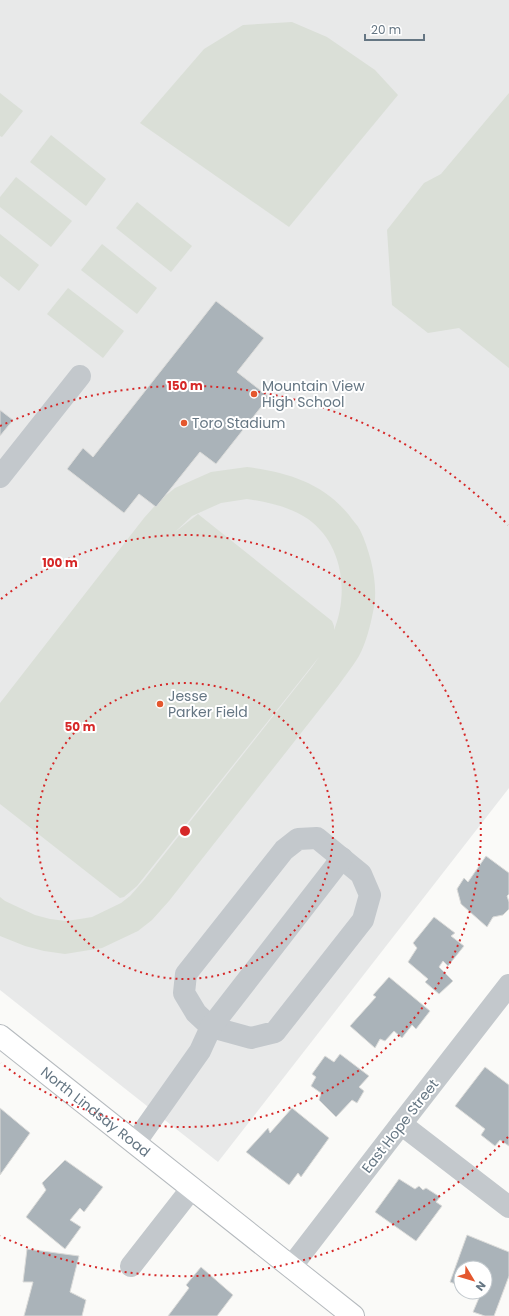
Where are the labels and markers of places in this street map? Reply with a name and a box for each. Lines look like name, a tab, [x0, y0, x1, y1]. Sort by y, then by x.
place label: Mountain View High School	[262, 376, 365, 412]
marker: Mountain View High School	[249, 389, 259, 399]
place label: Toro Stadium	[192, 413, 286, 433]
marker: Toro Stadium	[179, 418, 189, 428]
place label: Jesse Parker Field	[168, 686, 248, 722]
marker: Jesse Parker Field	[155, 699, 165, 709]
centre of rings	[178, 824, 192, 838]

